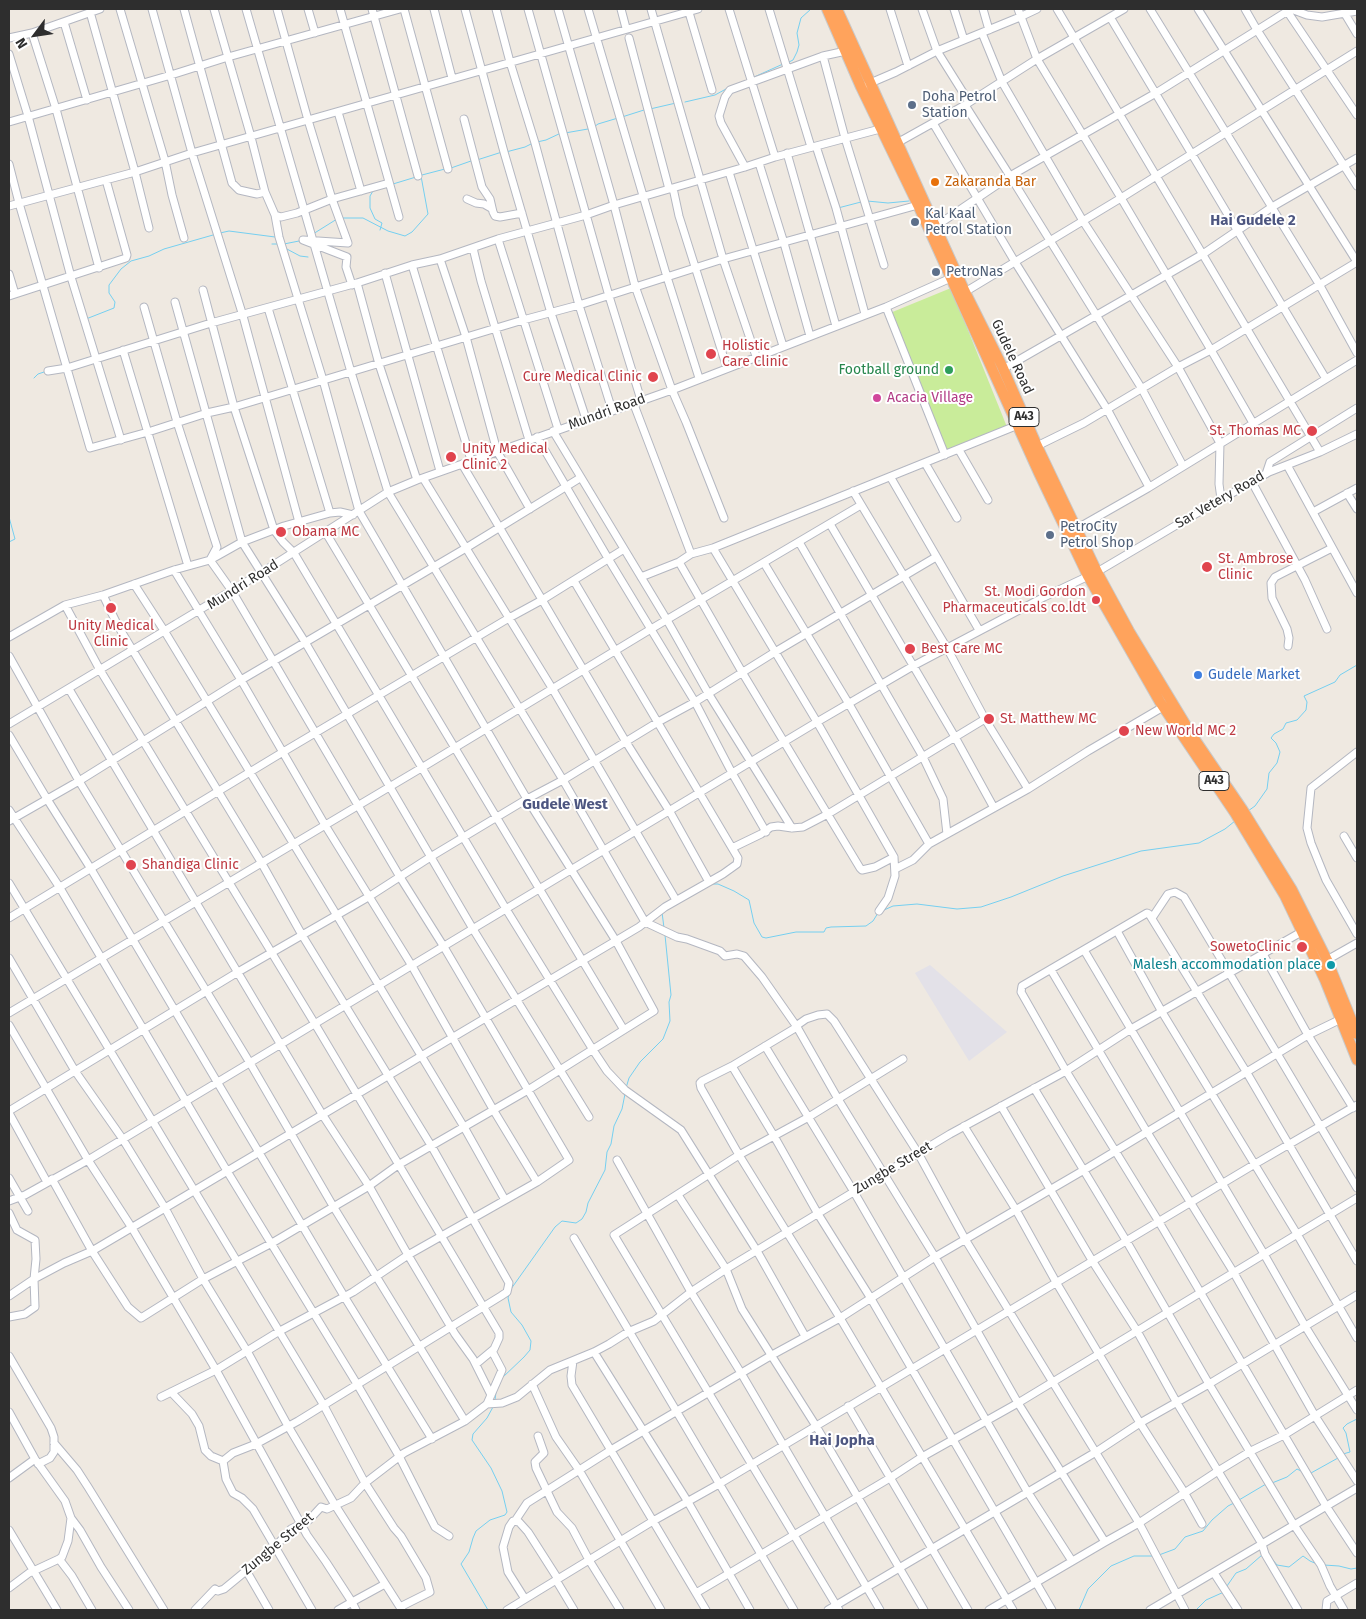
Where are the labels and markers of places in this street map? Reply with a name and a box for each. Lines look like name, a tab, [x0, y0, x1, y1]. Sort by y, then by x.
place label: Doha Petrol Station	[922, 89, 996, 121]
marker: Doha Petrol Station	[906, 99, 918, 111]
place label: Zakaranda Bar	[945, 174, 1036, 190]
marker: Zakaranda Bar	[929, 176, 941, 188]
place label: Kal Kaal Petrol Station	[925, 206, 1012, 238]
marker: Kal Kaal Petrol Station	[909, 216, 921, 228]
place label: PetroNas	[946, 264, 1003, 280]
marker: PetroNas	[930, 266, 942, 278]
place label: Holistic Care Clinic	[722, 338, 788, 371]
marker: Holistic Care Clinic	[704, 347, 718, 361]
place label: Football ground	[838, 362, 939, 378]
marker: Football ground	[943, 364, 955, 376]
place label: Cure Medical Clinic	[523, 369, 642, 385]
marker: Cure Medical Clinic	[646, 370, 660, 384]
place label: Acacia Village	[887, 390, 973, 406]
marker: Acacia Village	[871, 392, 883, 404]
place label: St. Thomas MC	[1209, 423, 1301, 439]
marker: St. Thomas MC	[1305, 424, 1319, 438]
place label: Unity Medical Clinic 2	[462, 441, 548, 474]
marker: Unity Medical Clinic 2	[444, 450, 458, 464]
place label: PetroCity Petrol Shop	[1060, 519, 1134, 552]
place label: Obama MC	[292, 524, 359, 540]
marker: Obama MC	[274, 525, 288, 539]
marker: PetroCity Petrol Shop	[1044, 529, 1056, 541]
place label: St. Ambrose Clinic	[1218, 551, 1293, 584]
marker: St. Ambrose Clinic	[1200, 560, 1214, 574]
place label: St. Modi Gordon Pharmaceuticals co.ldt	[942, 584, 1086, 616]
marker: St. Modi Gordon Pharmaceuticals co.ldt	[1090, 594, 1102, 606]
marker: Unity Medical Clinic	[104, 601, 118, 615]
place label: Unity Medical Clinic	[68, 618, 154, 650]
place label: Best Care MC	[921, 641, 1003, 657]
marker: Best Care MC	[903, 642, 917, 656]
place label: Gudele Market	[1208, 667, 1300, 683]
marker: Gudele Market	[1192, 669, 1204, 681]
place label: St. Matthew MC	[1000, 711, 1097, 727]
marker: St. Matthew MC	[982, 712, 996, 726]
place label: New World MC 2	[1135, 723, 1236, 739]
marker: New World MC 2	[1117, 724, 1131, 738]
place label: Shandiga Clinic	[142, 857, 239, 873]
marker: Shandiga Clinic	[124, 858, 138, 872]
place label: SowetoClinic	[1210, 939, 1291, 955]
marker: SowetoClinic	[1295, 940, 1309, 954]
place label: Malesh accommodation place	[1133, 957, 1321, 973]
marker: Malesh accommodation place	[1325, 959, 1337, 971]

